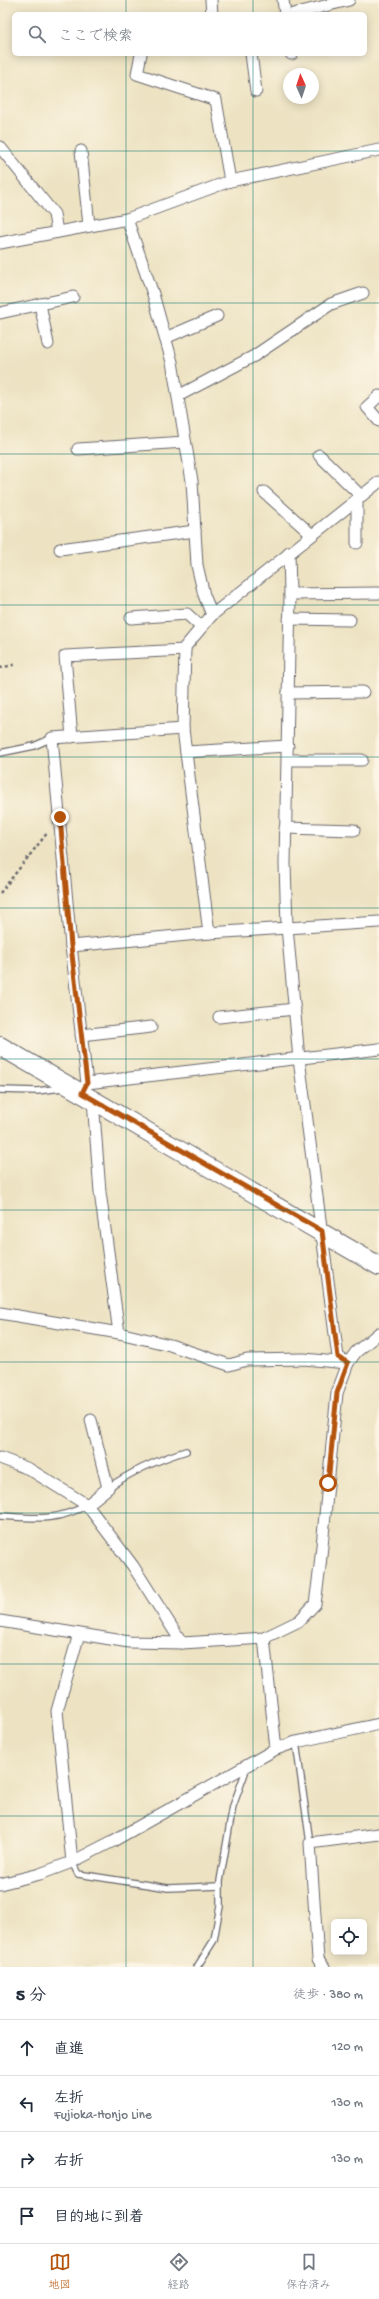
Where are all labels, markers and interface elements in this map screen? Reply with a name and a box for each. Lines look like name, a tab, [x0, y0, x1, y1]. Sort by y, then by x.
search box	[12, 12, 367, 56]
icon: search	[26, 23, 48, 45]
text: ここで検索	[58, 28, 133, 46]
north arrow	[283, 68, 319, 104]
route end	[51, 808, 69, 826]
route start	[319, 1474, 337, 1492]
map controls	[331, 1919, 367, 1955]
button: locate	[331, 1919, 367, 1955]
text: 5 分	[16, 1987, 46, 2007]
text: 徒歩 · 380 m	[293, 1988, 363, 2003]
icon: ahead	[16, 2037, 38, 2059]
text: 120 m	[332, 2040, 363, 2055]
text: 直進	[54, 2041, 84, 2059]
text: 左折	[54, 2090, 84, 2108]
icon: left	[16, 2093, 38, 2115]
text: 130 m	[331, 2096, 363, 2111]
text: Fujioka-Honjo Line	[54, 2108, 152, 2123]
icon: right	[16, 2149, 38, 2171]
text: 130 m	[331, 2152, 363, 2167]
text: 右折	[54, 2153, 84, 2171]
icon: arrive	[16, 2205, 38, 2227]
text: 目的地に到着	[54, 2209, 144, 2227]
tab: 地図	[49, 2251, 71, 2292]
tab: 経路	[168, 2251, 190, 2292]
tab: 保存済み	[287, 2251, 331, 2292]

